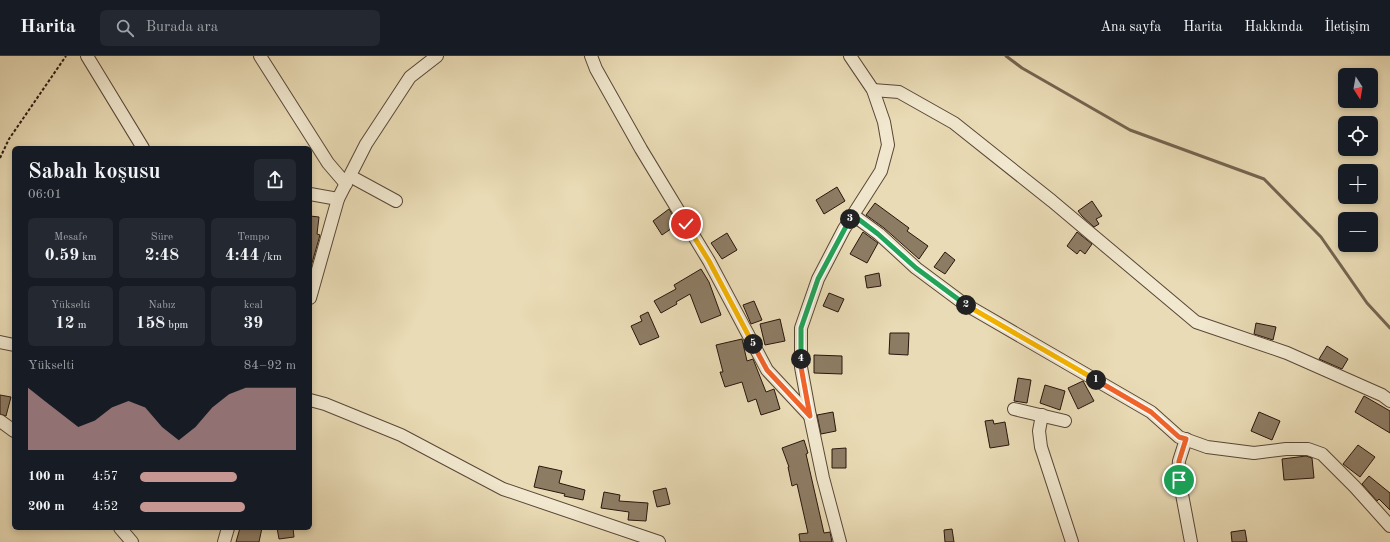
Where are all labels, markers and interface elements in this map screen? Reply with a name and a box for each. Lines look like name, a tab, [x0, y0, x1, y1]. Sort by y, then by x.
search box	[100, 10, 380, 46]
icon: search	[114, 17, 136, 39]
text: Harita	[20, 18, 76, 37]
text: Burada ara	[146, 20, 218, 35]
text: Ana sayfa	[1100, 20, 1161, 34]
text: Harita	[1183, 20, 1223, 34]
text: Hakkında	[1245, 20, 1303, 34]
text: İletişim	[1325, 20, 1370, 34]
north arrow	[1338, 68, 1378, 108]
map controls	[1338, 68, 1378, 252]
button: locate	[1338, 116, 1378, 156]
button: share	[254, 159, 296, 201]
text: Sabah koşusu	[28, 161, 161, 183]
button: +	[1338, 164, 1378, 204]
text: 06:01	[28, 188, 62, 201]
pin	[669, 207, 703, 241]
pin: 3	[840, 209, 860, 229]
button: −	[1338, 212, 1378, 252]
icon: check	[675, 213, 697, 235]
text: 3	[847, 213, 853, 224]
text: Mesafe	[54, 232, 87, 243]
text: Süre	[151, 232, 173, 243]
text: Tempo	[237, 232, 269, 243]
text: 0.59	[45, 247, 79, 264]
text: 2:48	[145, 247, 179, 264]
text: 4:44	[225, 247, 259, 264]
text: km	[79, 252, 97, 263]
text: /km	[259, 252, 282, 263]
pin: 2	[956, 295, 976, 315]
text: 2	[963, 299, 969, 310]
text: Yükselti	[51, 300, 90, 311]
text: Nabız	[148, 300, 176, 311]
text: kcal	[244, 300, 263, 311]
text: 12	[55, 315, 75, 332]
text: 158	[136, 315, 165, 332]
text: 39	[243, 315, 263, 332]
text: m	[75, 320, 86, 331]
text: bpm	[165, 320, 188, 331]
pin: 5	[743, 334, 763, 354]
text: 5	[750, 338, 756, 349]
pin: 4	[791, 349, 811, 369]
text: 4	[798, 353, 804, 364]
text: Yükselti	[28, 359, 74, 372]
text: 84–92 m	[244, 359, 296, 372]
pin: 1	[1086, 370, 1106, 390]
text: 1	[1093, 374, 1099, 385]
pin	[1162, 463, 1196, 497]
icon: arrive	[1168, 469, 1190, 491]
text: 100 m	[28, 470, 65, 483]
text: 4:57	[92, 470, 118, 483]
text: 200 m	[28, 500, 65, 513]
text: 4:52	[92, 500, 118, 513]

